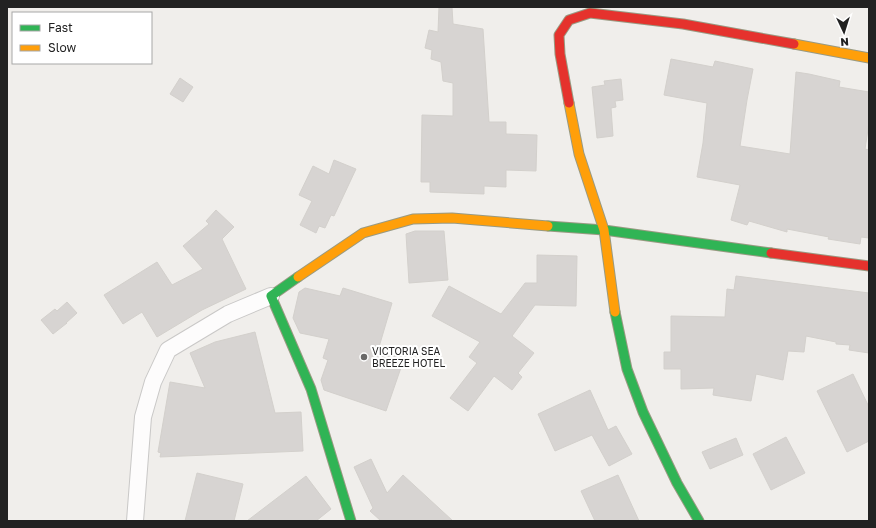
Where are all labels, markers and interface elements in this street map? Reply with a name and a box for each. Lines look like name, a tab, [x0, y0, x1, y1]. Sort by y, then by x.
legend	[12, 12, 152, 64]
north arrow	[824, 12, 864, 52]
text: Fast	[48, 20, 73, 35]
text: N	[840, 36, 849, 49]
text: Slow	[48, 40, 76, 55]
place label: VICTORIA SEA BREEZE HOTEL	[372, 345, 445, 369]
marker: VICTORIA SEA BREEZE HOTEL	[359, 352, 369, 362]

